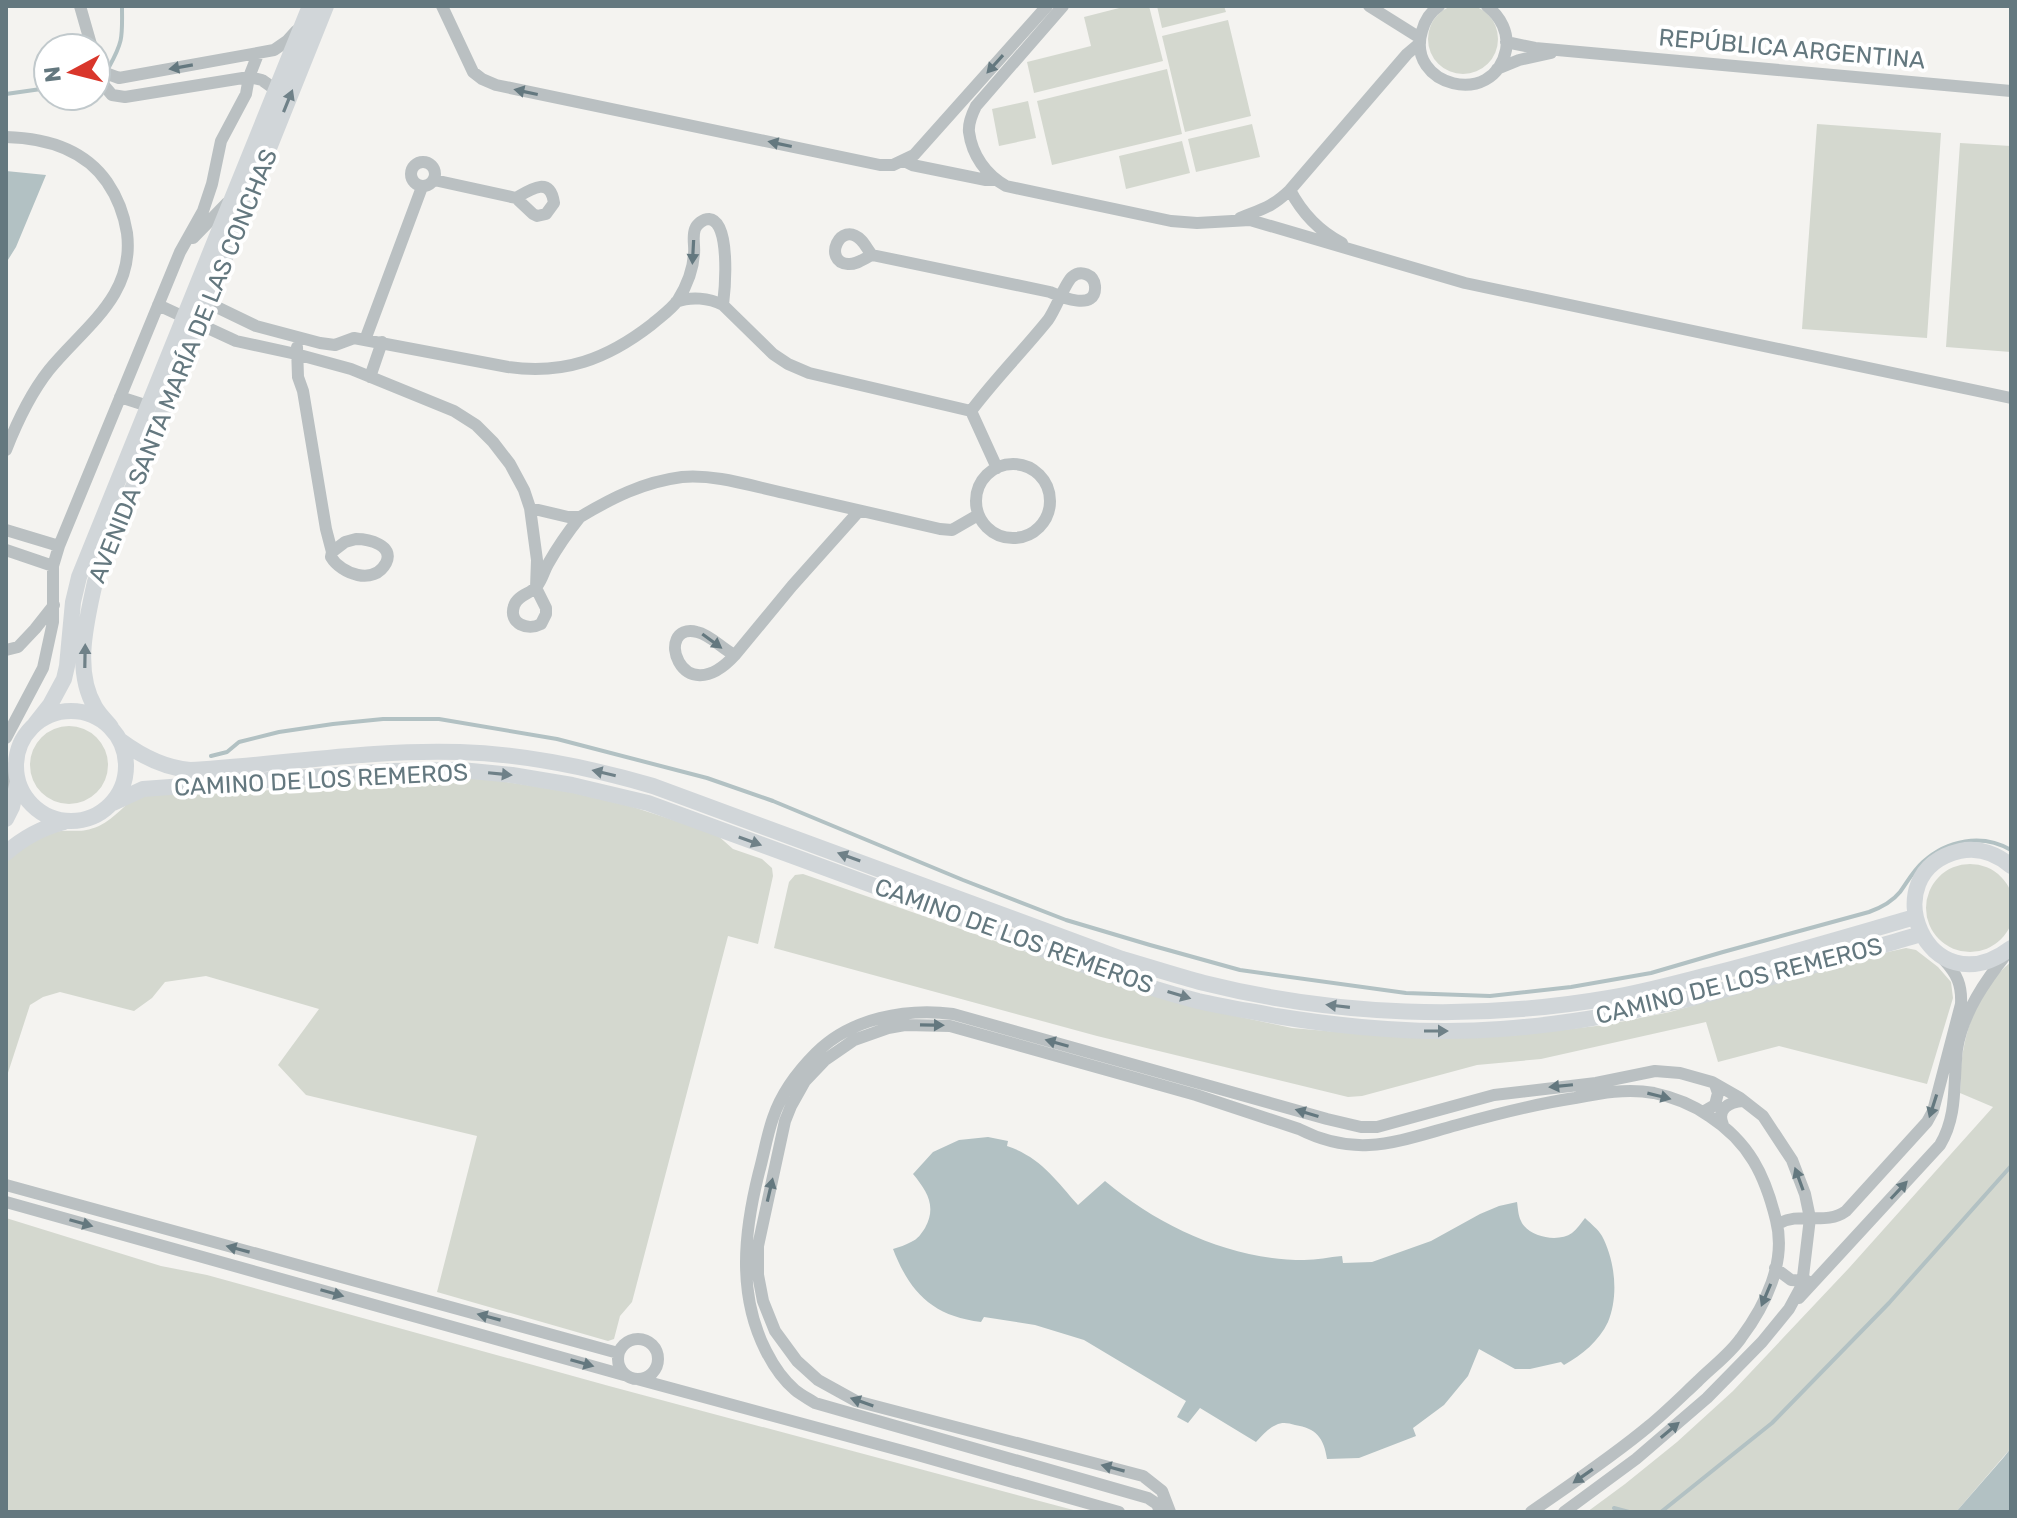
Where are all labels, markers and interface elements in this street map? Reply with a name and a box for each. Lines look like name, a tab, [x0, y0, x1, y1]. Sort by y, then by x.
street label: REPÚBLICA ARGENTINA	[1657, 23, 1927, 75]
north arrow	[32, 32, 112, 112]
one-way arrow	[986, 54, 1004, 74]
one-way arrow	[169, 62, 194, 74]
text: N	[38, 65, 67, 84]
one-way arrow	[513, 85, 538, 97]
one-way arrow	[282, 89, 295, 113]
one-way arrow	[768, 137, 793, 150]
street label: AVENIDA SANTA MARÍA DE LAS CONCHAS	[83, 145, 283, 587]
one-way arrow	[686, 240, 699, 265]
one-way arrow	[702, 633, 723, 648]
one-way arrow	[79, 643, 91, 669]
street label: CAMINO DE LOS REMEROS	[173, 758, 469, 802]
one-way arrow	[591, 766, 616, 779]
one-way arrow	[488, 768, 513, 781]
one-way arrow	[738, 835, 762, 847]
one-way arrow	[837, 851, 861, 863]
street label: CAMINO DE LOS REMEROS	[871, 873, 1157, 999]
street label: CAMINO DE LOS REMEROS	[1593, 932, 1885, 1030]
one-way arrow	[1167, 989, 1191, 1002]
one-way arrow	[1325, 999, 1350, 1012]
one-way arrow	[920, 1019, 945, 1031]
one-way arrow	[1424, 1025, 1449, 1037]
one-way arrow	[1045, 1036, 1070, 1048]
one-way arrow	[1548, 1080, 1573, 1093]
one-way arrow	[1647, 1090, 1672, 1102]
one-way arrow	[1927, 1094, 1939, 1118]
one-way arrow	[1295, 1106, 1319, 1119]
one-way arrow	[1792, 1166, 1805, 1190]
one-way arrow	[764, 1177, 777, 1202]
one-way arrow	[1889, 1180, 1907, 1199]
one-way arrow	[70, 1217, 94, 1230]
one-way arrow	[226, 1242, 250, 1255]
one-way arrow	[1759, 1284, 1772, 1307]
one-way arrow	[320, 1287, 344, 1300]
one-way arrow	[477, 1311, 502, 1323]
one-way arrow	[569, 1357, 594, 1369]
one-way arrow	[850, 1395, 874, 1407]
one-way arrow	[1660, 1422, 1680, 1439]
one-way arrow	[1100, 1462, 1125, 1474]
one-way arrow	[1572, 1468, 1593, 1483]

